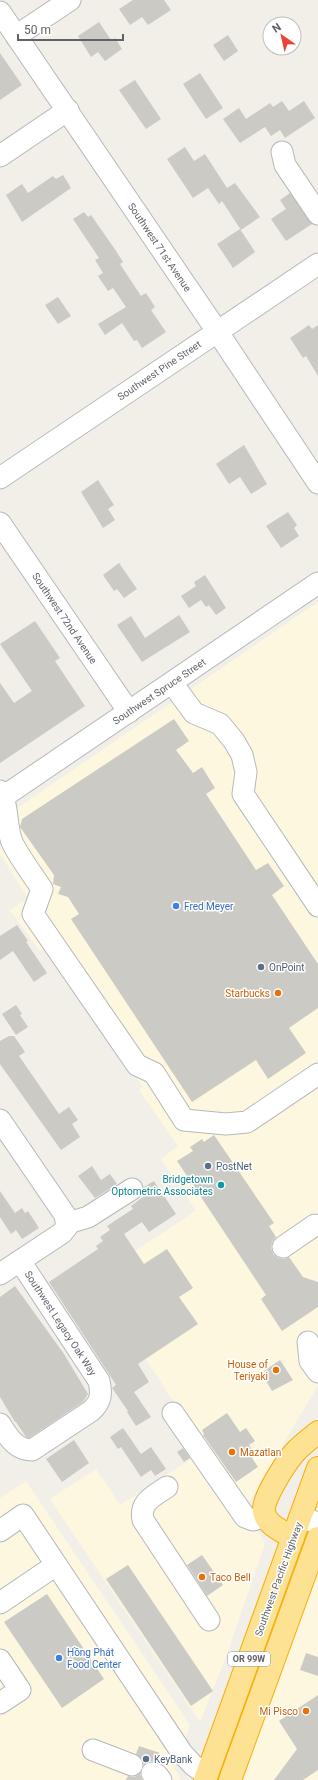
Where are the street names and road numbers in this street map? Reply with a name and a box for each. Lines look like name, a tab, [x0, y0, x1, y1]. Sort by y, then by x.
street label: Southwest 71st Avenue	[126, 201, 193, 294]
street label: Southwest Pine Street	[116, 338, 203, 402]
street label: Southwest 72nd Avenue	[30, 571, 99, 666]
street label: Southwest Spruce Street	[111, 656, 208, 727]
street label: Southwest Legacy Oak Way	[23, 1269, 99, 1378]
street label: Southwest Pacific Highway	[253, 1520, 304, 1638]
road number: OR 99W	[228, 1652, 270, 1666]

